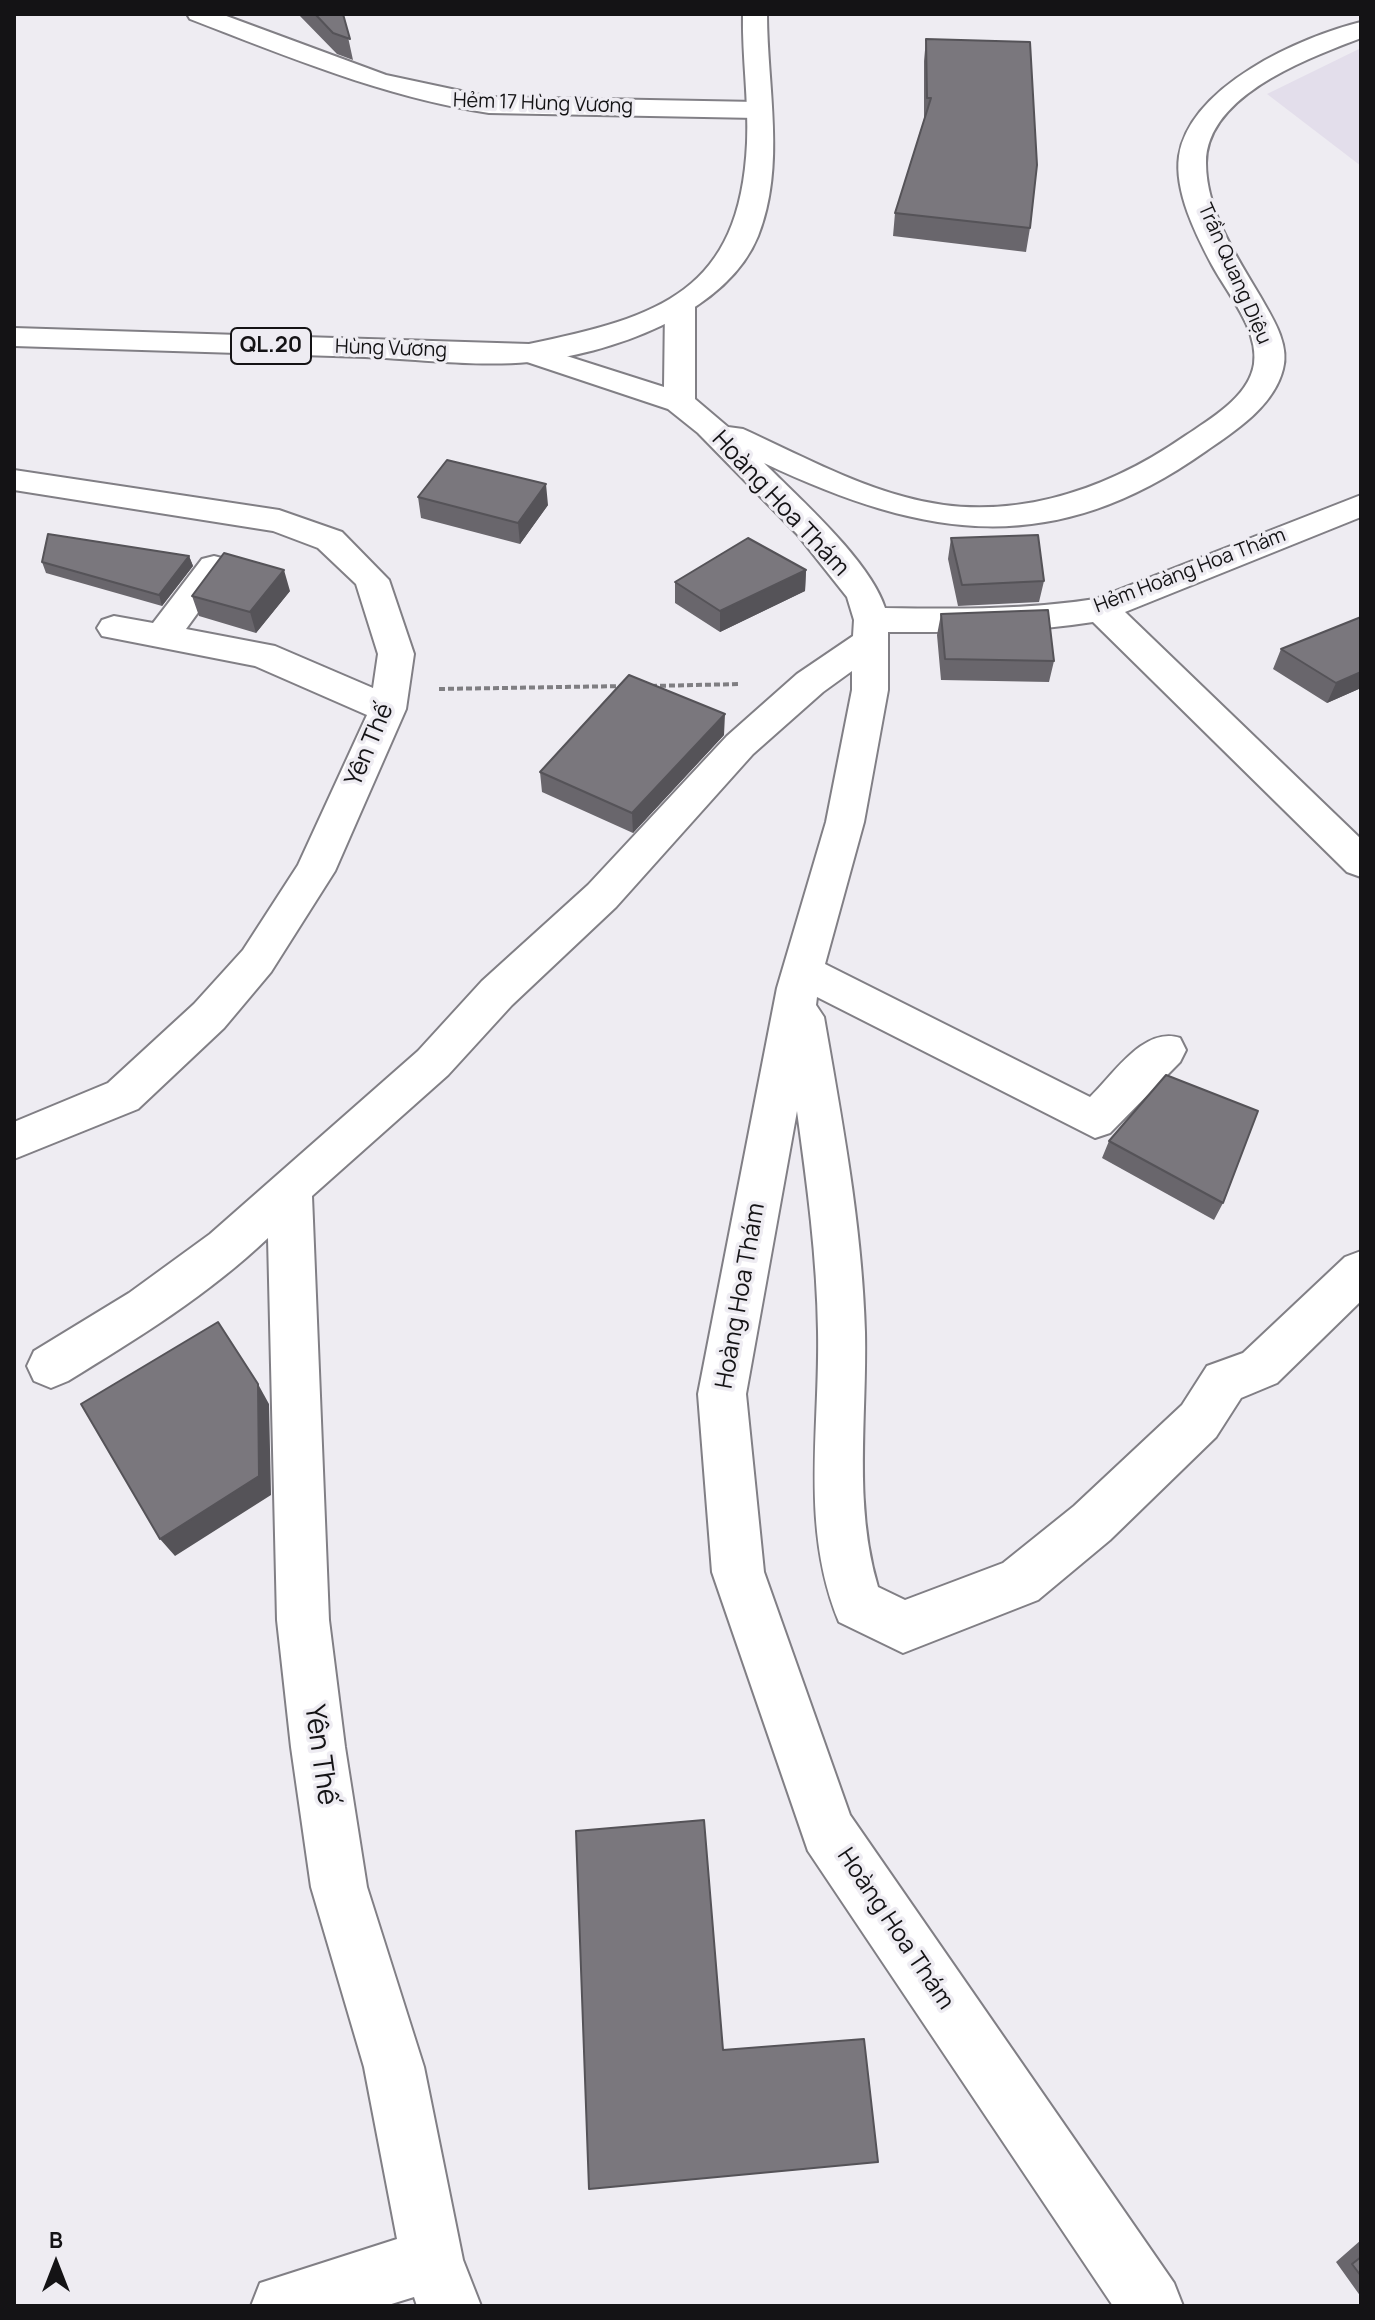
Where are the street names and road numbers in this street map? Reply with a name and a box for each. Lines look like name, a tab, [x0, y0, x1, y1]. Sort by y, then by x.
street label: Hẻm 17 Hùng Vương	[452, 89, 634, 119]
street label: Trần Quang Diệu	[1192, 200, 1276, 348]
road number: QL.20	[231, 328, 311, 364]
street label: Hùng Vương	[335, 335, 447, 363]
street label: Hoàng Hoa Thám	[705, 425, 855, 583]
street label: Hẻm Hoàng Hoa Thám	[1091, 523, 1289, 619]
street label: Yên Thế	[340, 699, 400, 791]
street label: Hoàng Hoa Thám	[710, 1201, 772, 1391]
street label: Yên Thế	[296, 1703, 344, 1807]
street label: Hoàng Hoa Thám	[830, 1843, 960, 2015]

